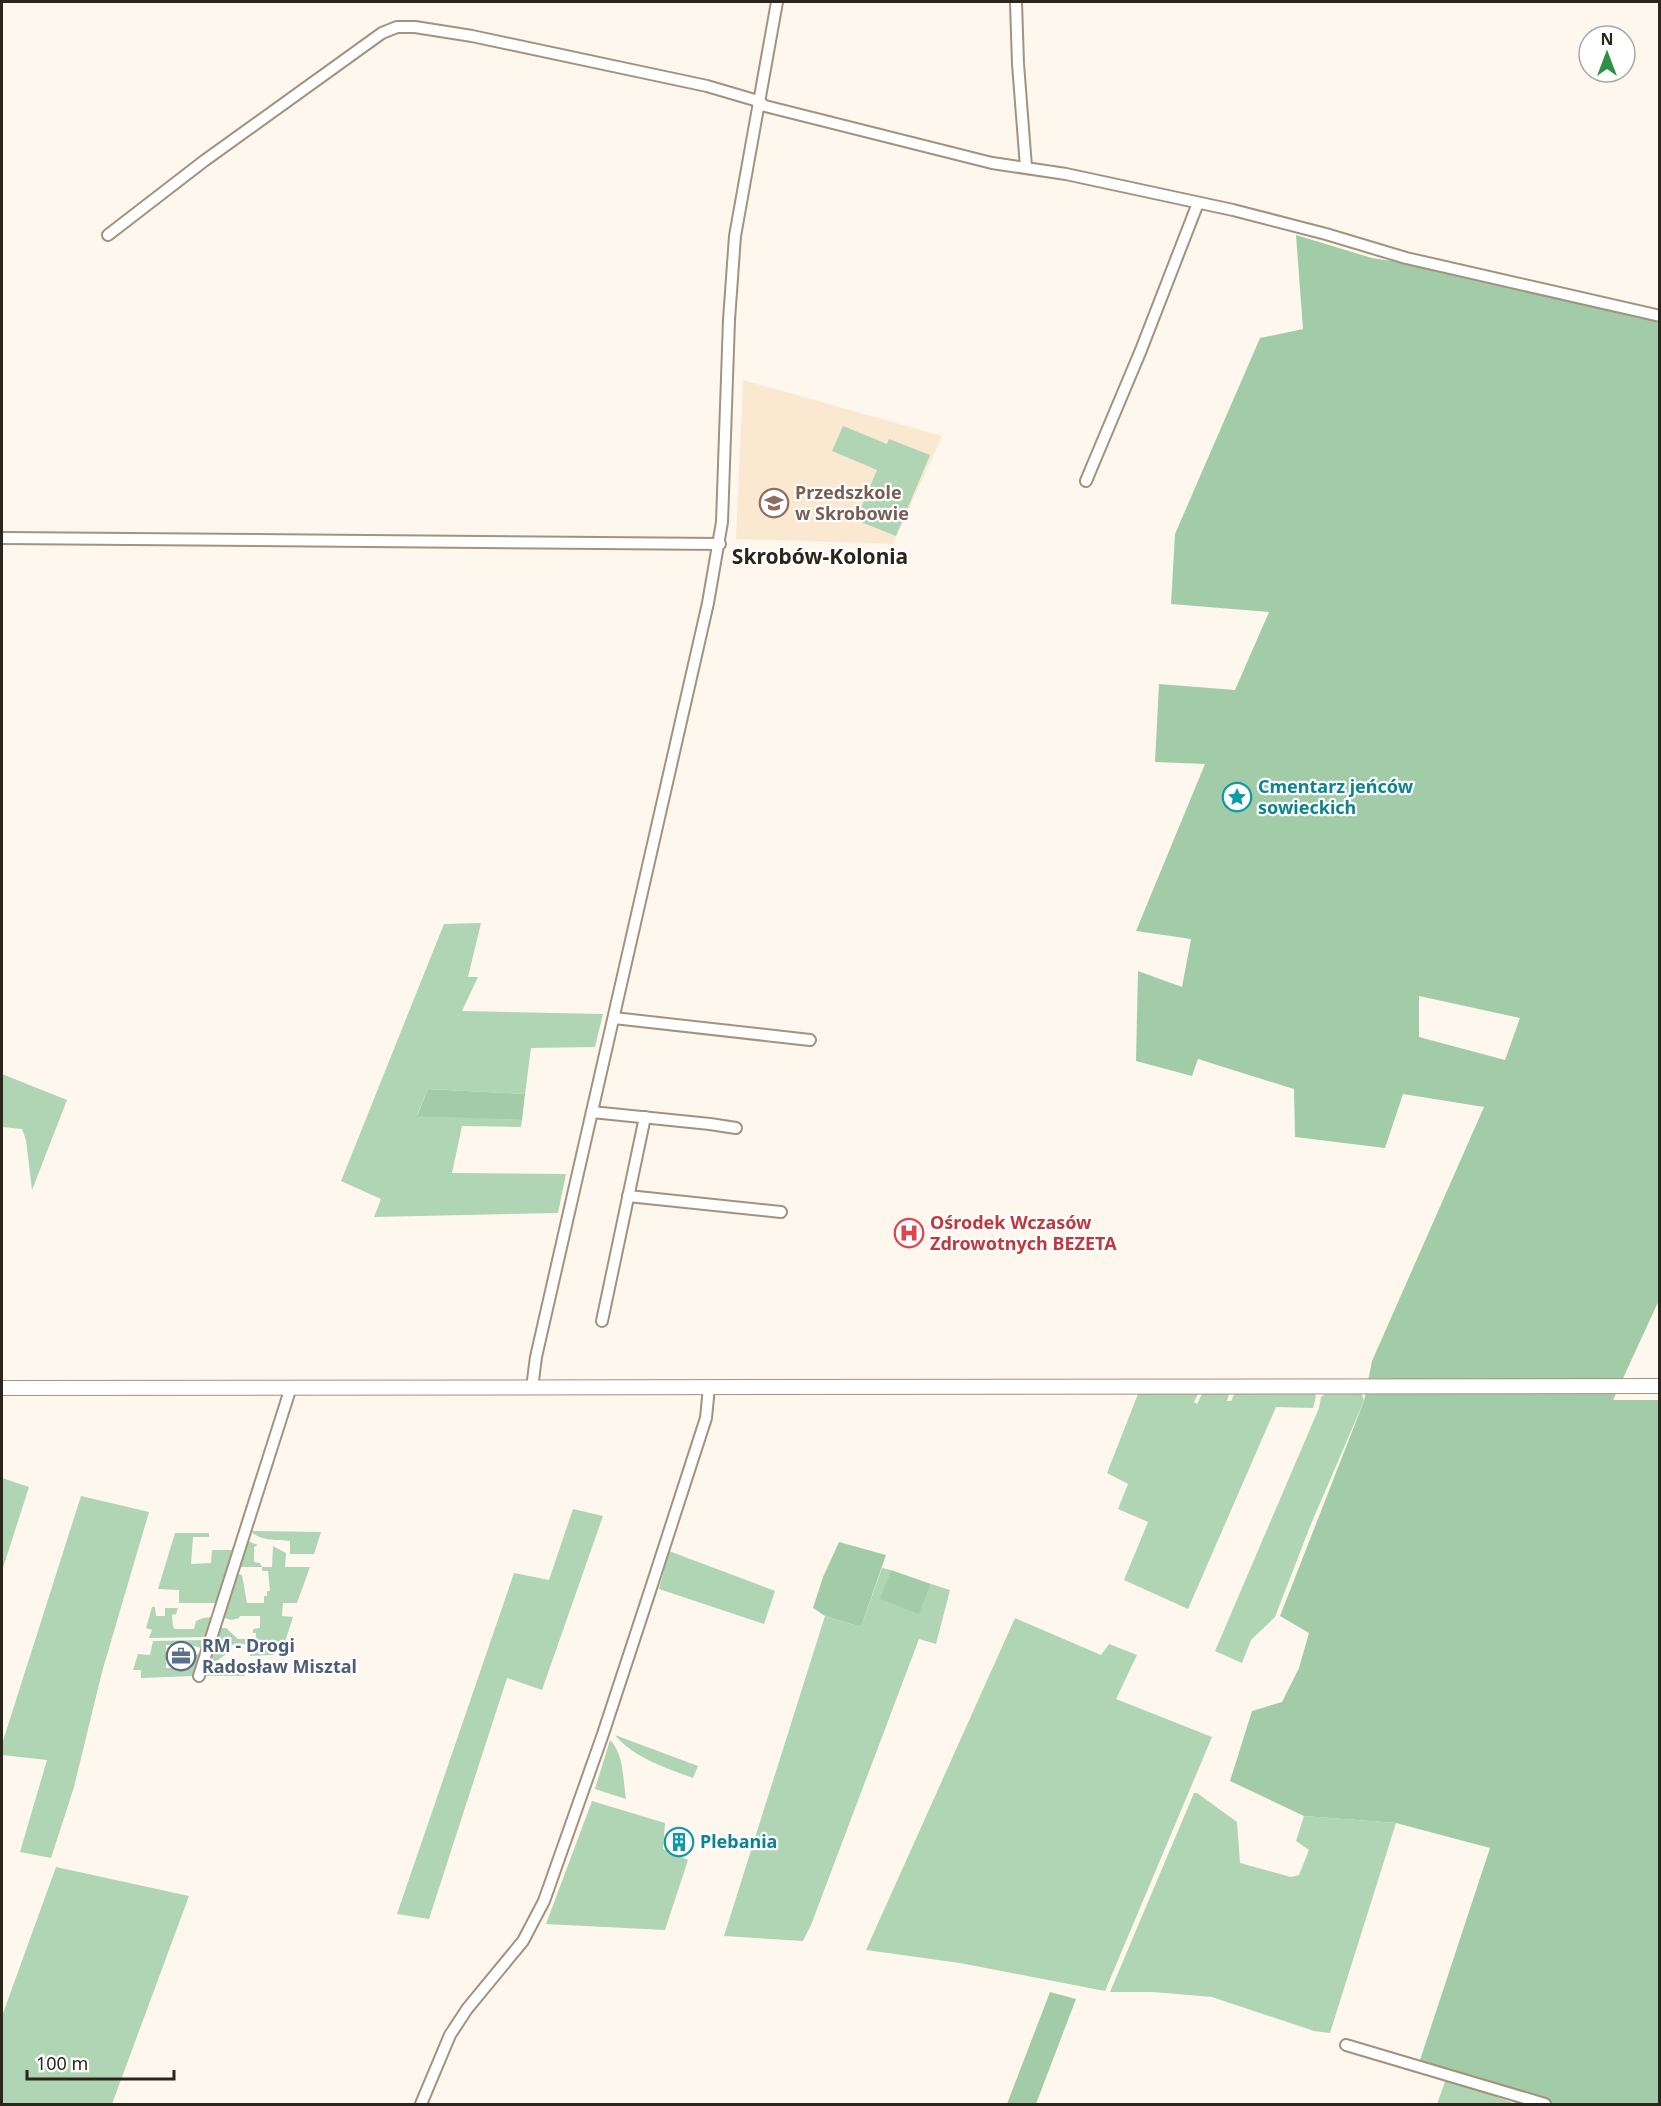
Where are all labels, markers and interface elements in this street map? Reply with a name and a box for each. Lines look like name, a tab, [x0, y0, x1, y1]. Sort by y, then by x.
north arrow	[1577, 24, 1637, 84]
text: N	[1600, 28, 1614, 50]
place label: Przedszkole w Skrobowie	[795, 480, 909, 525]
school or university icon: Przedszkole w Skrobowie	[758, 487, 790, 519]
district label: Skrobów-Kolonia	[732, 542, 908, 570]
place label: Cmentarz jeńców sowieckich	[1258, 774, 1414, 819]
place icon: Cmentarz jeńców sowieckich	[1221, 781, 1253, 813]
place label: Ośrodek Wczasów Zdrowotnych BEZETA	[930, 1210, 1117, 1255]
hospital icon: Ośrodek Wczasów Zdrowotnych BEZETA	[893, 1217, 925, 1249]
place label: RM - Drogi Radosław Misztal	[202, 1633, 357, 1678]
office icon: RM - Drogi Radosław Misztal	[165, 1640, 197, 1672]
building icon: Plebania	[663, 1826, 695, 1858]
place label: Plebania	[700, 1829, 777, 1853]
scale bar	[27, 2043, 174, 2081]
text: 100 m	[36, 2051, 88, 2075]

